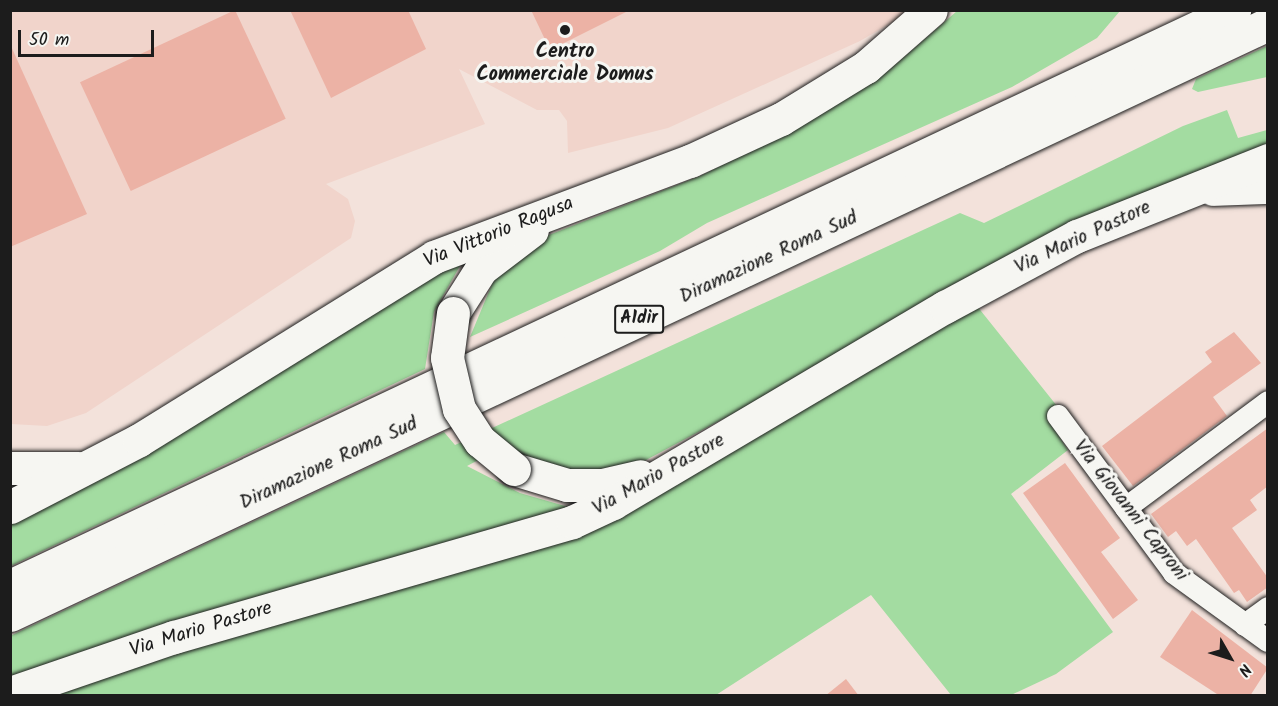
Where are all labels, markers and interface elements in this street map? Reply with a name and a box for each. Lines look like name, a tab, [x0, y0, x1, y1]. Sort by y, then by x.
scale bar	[21, 18, 158, 56]
marker: Centro Commerciale Domus	[558, 23, 572, 37]
text: 50 m	[29, 26, 69, 55]
place label: Centro Commerciale Domus	[476, 40, 654, 87]
street label: Via Vittorio Ragusa	[421, 192, 577, 274]
street label: Via Mario Pastore	[1011, 196, 1155, 280]
street label: Diramazione Roma Sud	[676, 206, 862, 310]
road number: A1dir	[614, 304, 664, 334]
street label: Diramazione Roma Sud	[236, 412, 422, 516]
street label: Via Mario Pastore	[589, 429, 729, 521]
street label: Via Giovanni Caproni	[1067, 436, 1193, 586]
street label: Via Mario Pastore	[127, 597, 275, 663]
north arrow	[1200, 628, 1260, 688]
text: N	[1231, 658, 1257, 681]

